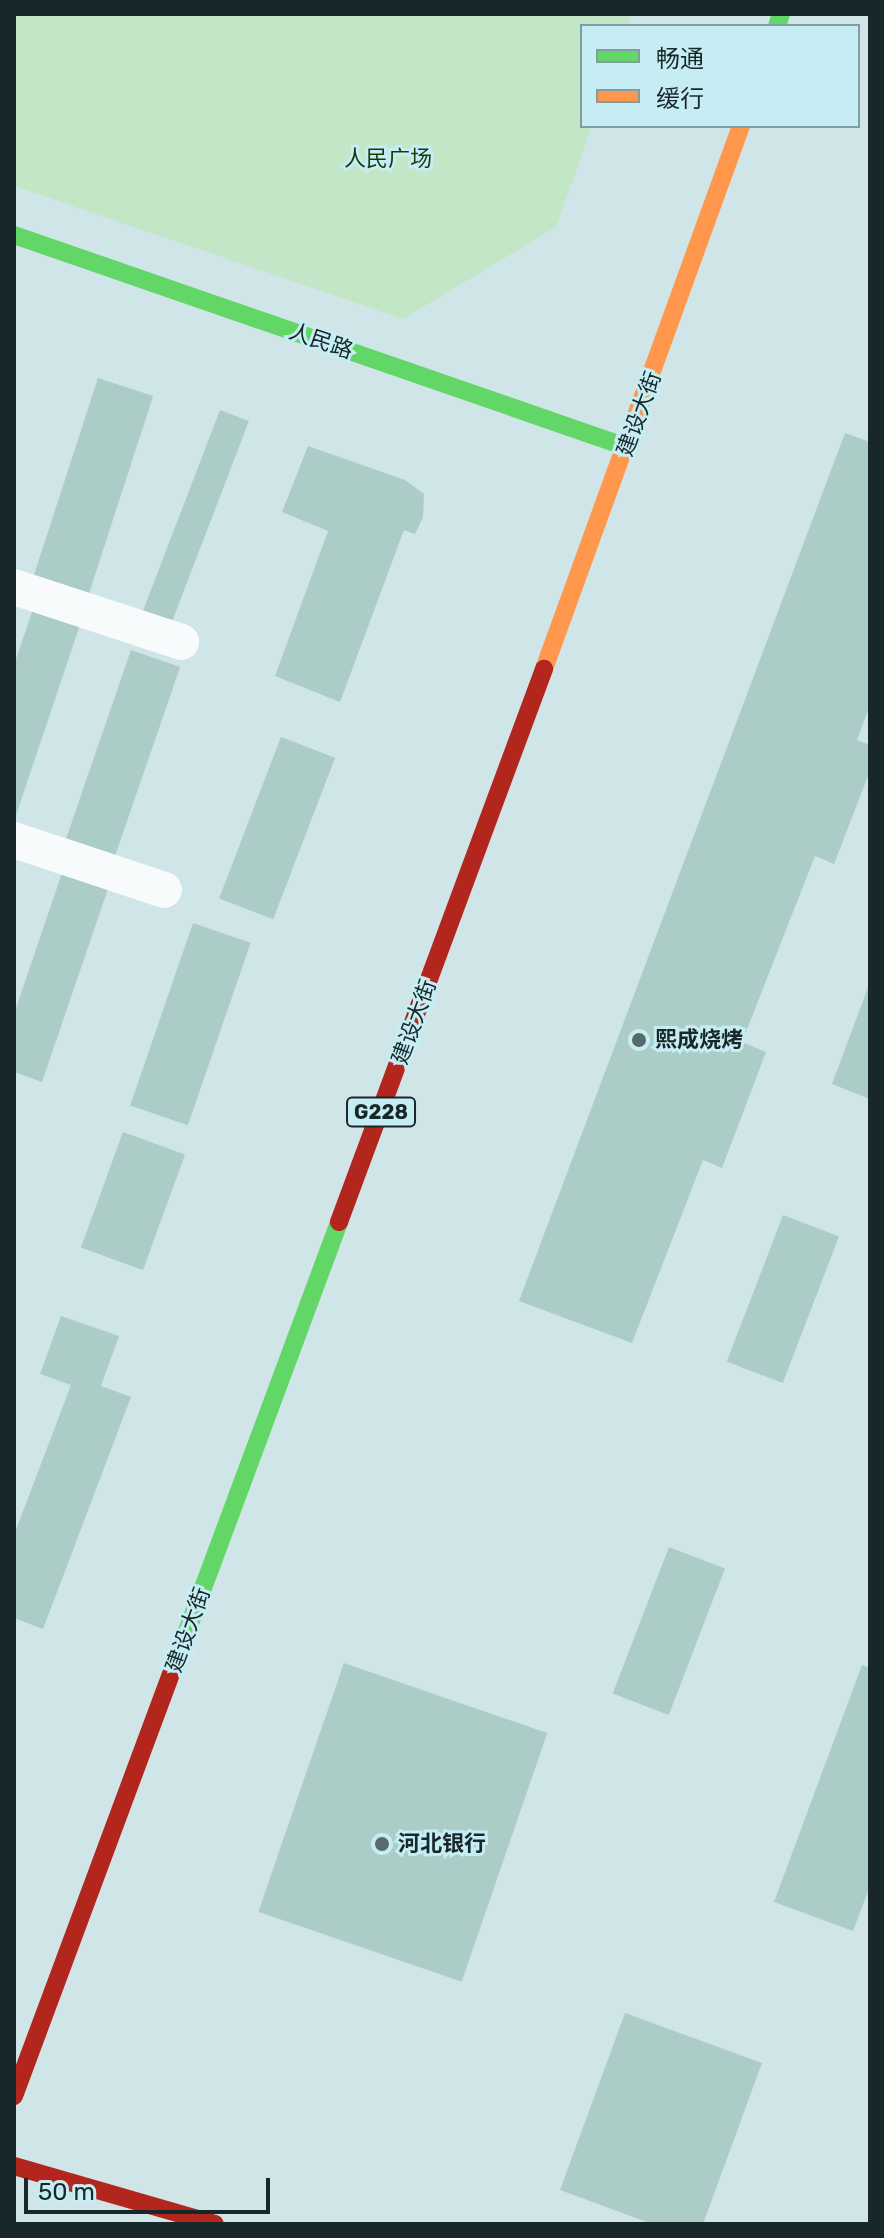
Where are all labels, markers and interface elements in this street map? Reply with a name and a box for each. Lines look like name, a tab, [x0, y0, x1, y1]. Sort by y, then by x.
legend	[580, 24, 860, 128]
text: 畅通	[656, 45, 704, 73]
text: 缓行	[656, 85, 704, 113]
park label: 人民广场	[344, 146, 432, 172]
street label: 人民路	[286, 318, 356, 364]
street label: 建设大街	[612, 368, 666, 460]
street label: 建设大街	[387, 976, 441, 1068]
place label: 熙成烧烤	[655, 1027, 743, 1053]
marker: 熙成烧烤	[630, 1031, 648, 1049]
road number: G228	[345, 1096, 417, 1128]
street label: 建设大街	[161, 1584, 215, 1676]
place label: 河北银行	[398, 1831, 486, 1857]
marker: 河北银行	[373, 1835, 391, 1853]
scale bar	[28, 2162, 274, 2212]
text: 50 m	[38, 2178, 95, 2206]

